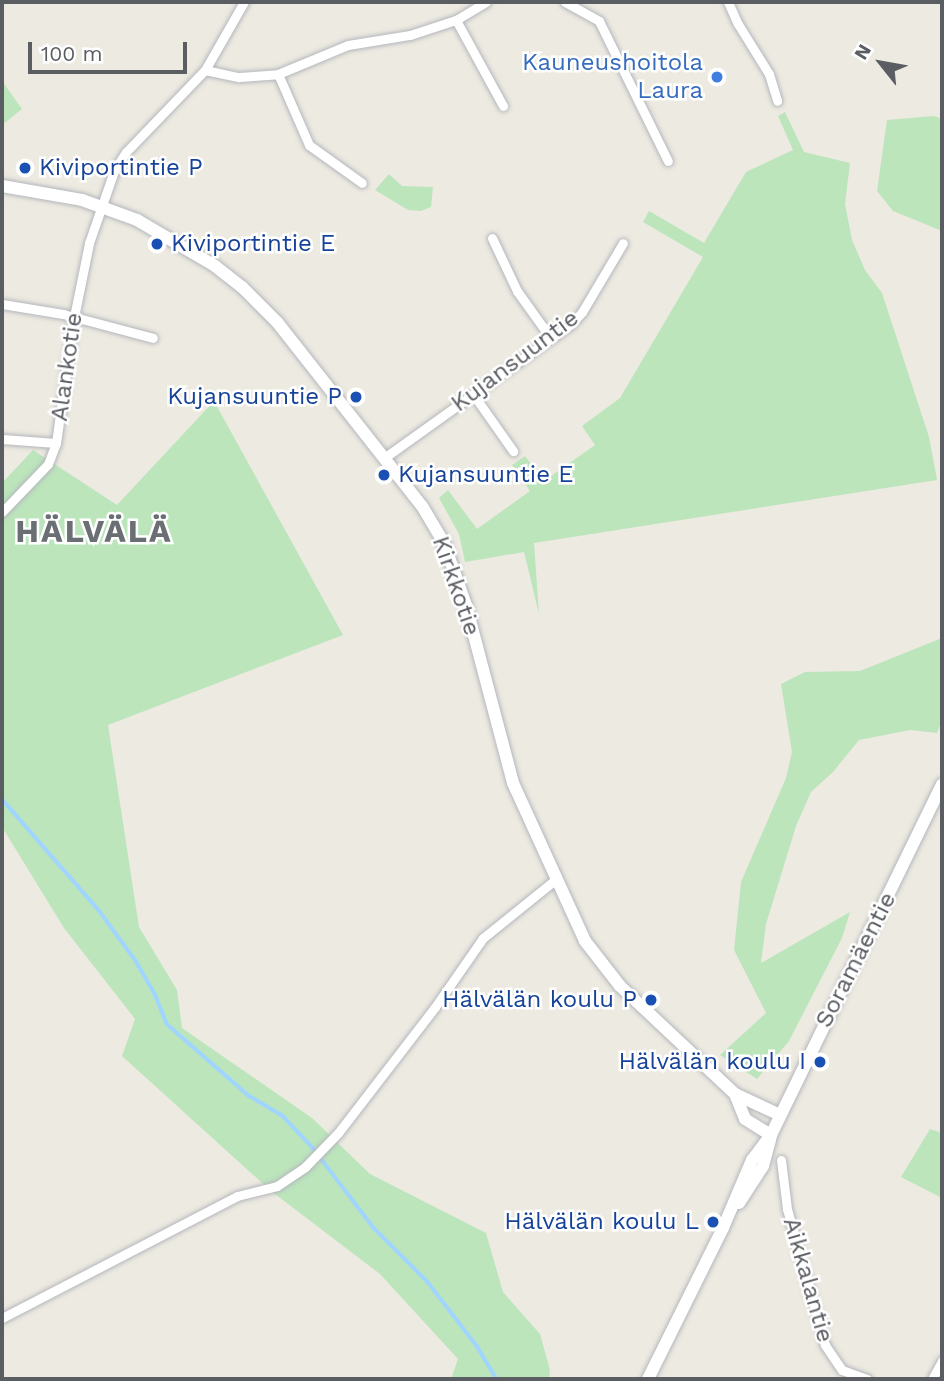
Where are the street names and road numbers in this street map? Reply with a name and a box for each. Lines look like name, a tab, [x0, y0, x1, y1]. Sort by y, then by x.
street label: Kujansuuntie	[446, 304, 584, 418]
street label: Alankotie	[45, 311, 89, 423]
street label: Kirkkotie	[426, 533, 486, 639]
street label: Soramäentie	[810, 887, 902, 1033]
street label: Aikkalantie	[776, 1214, 840, 1346]

